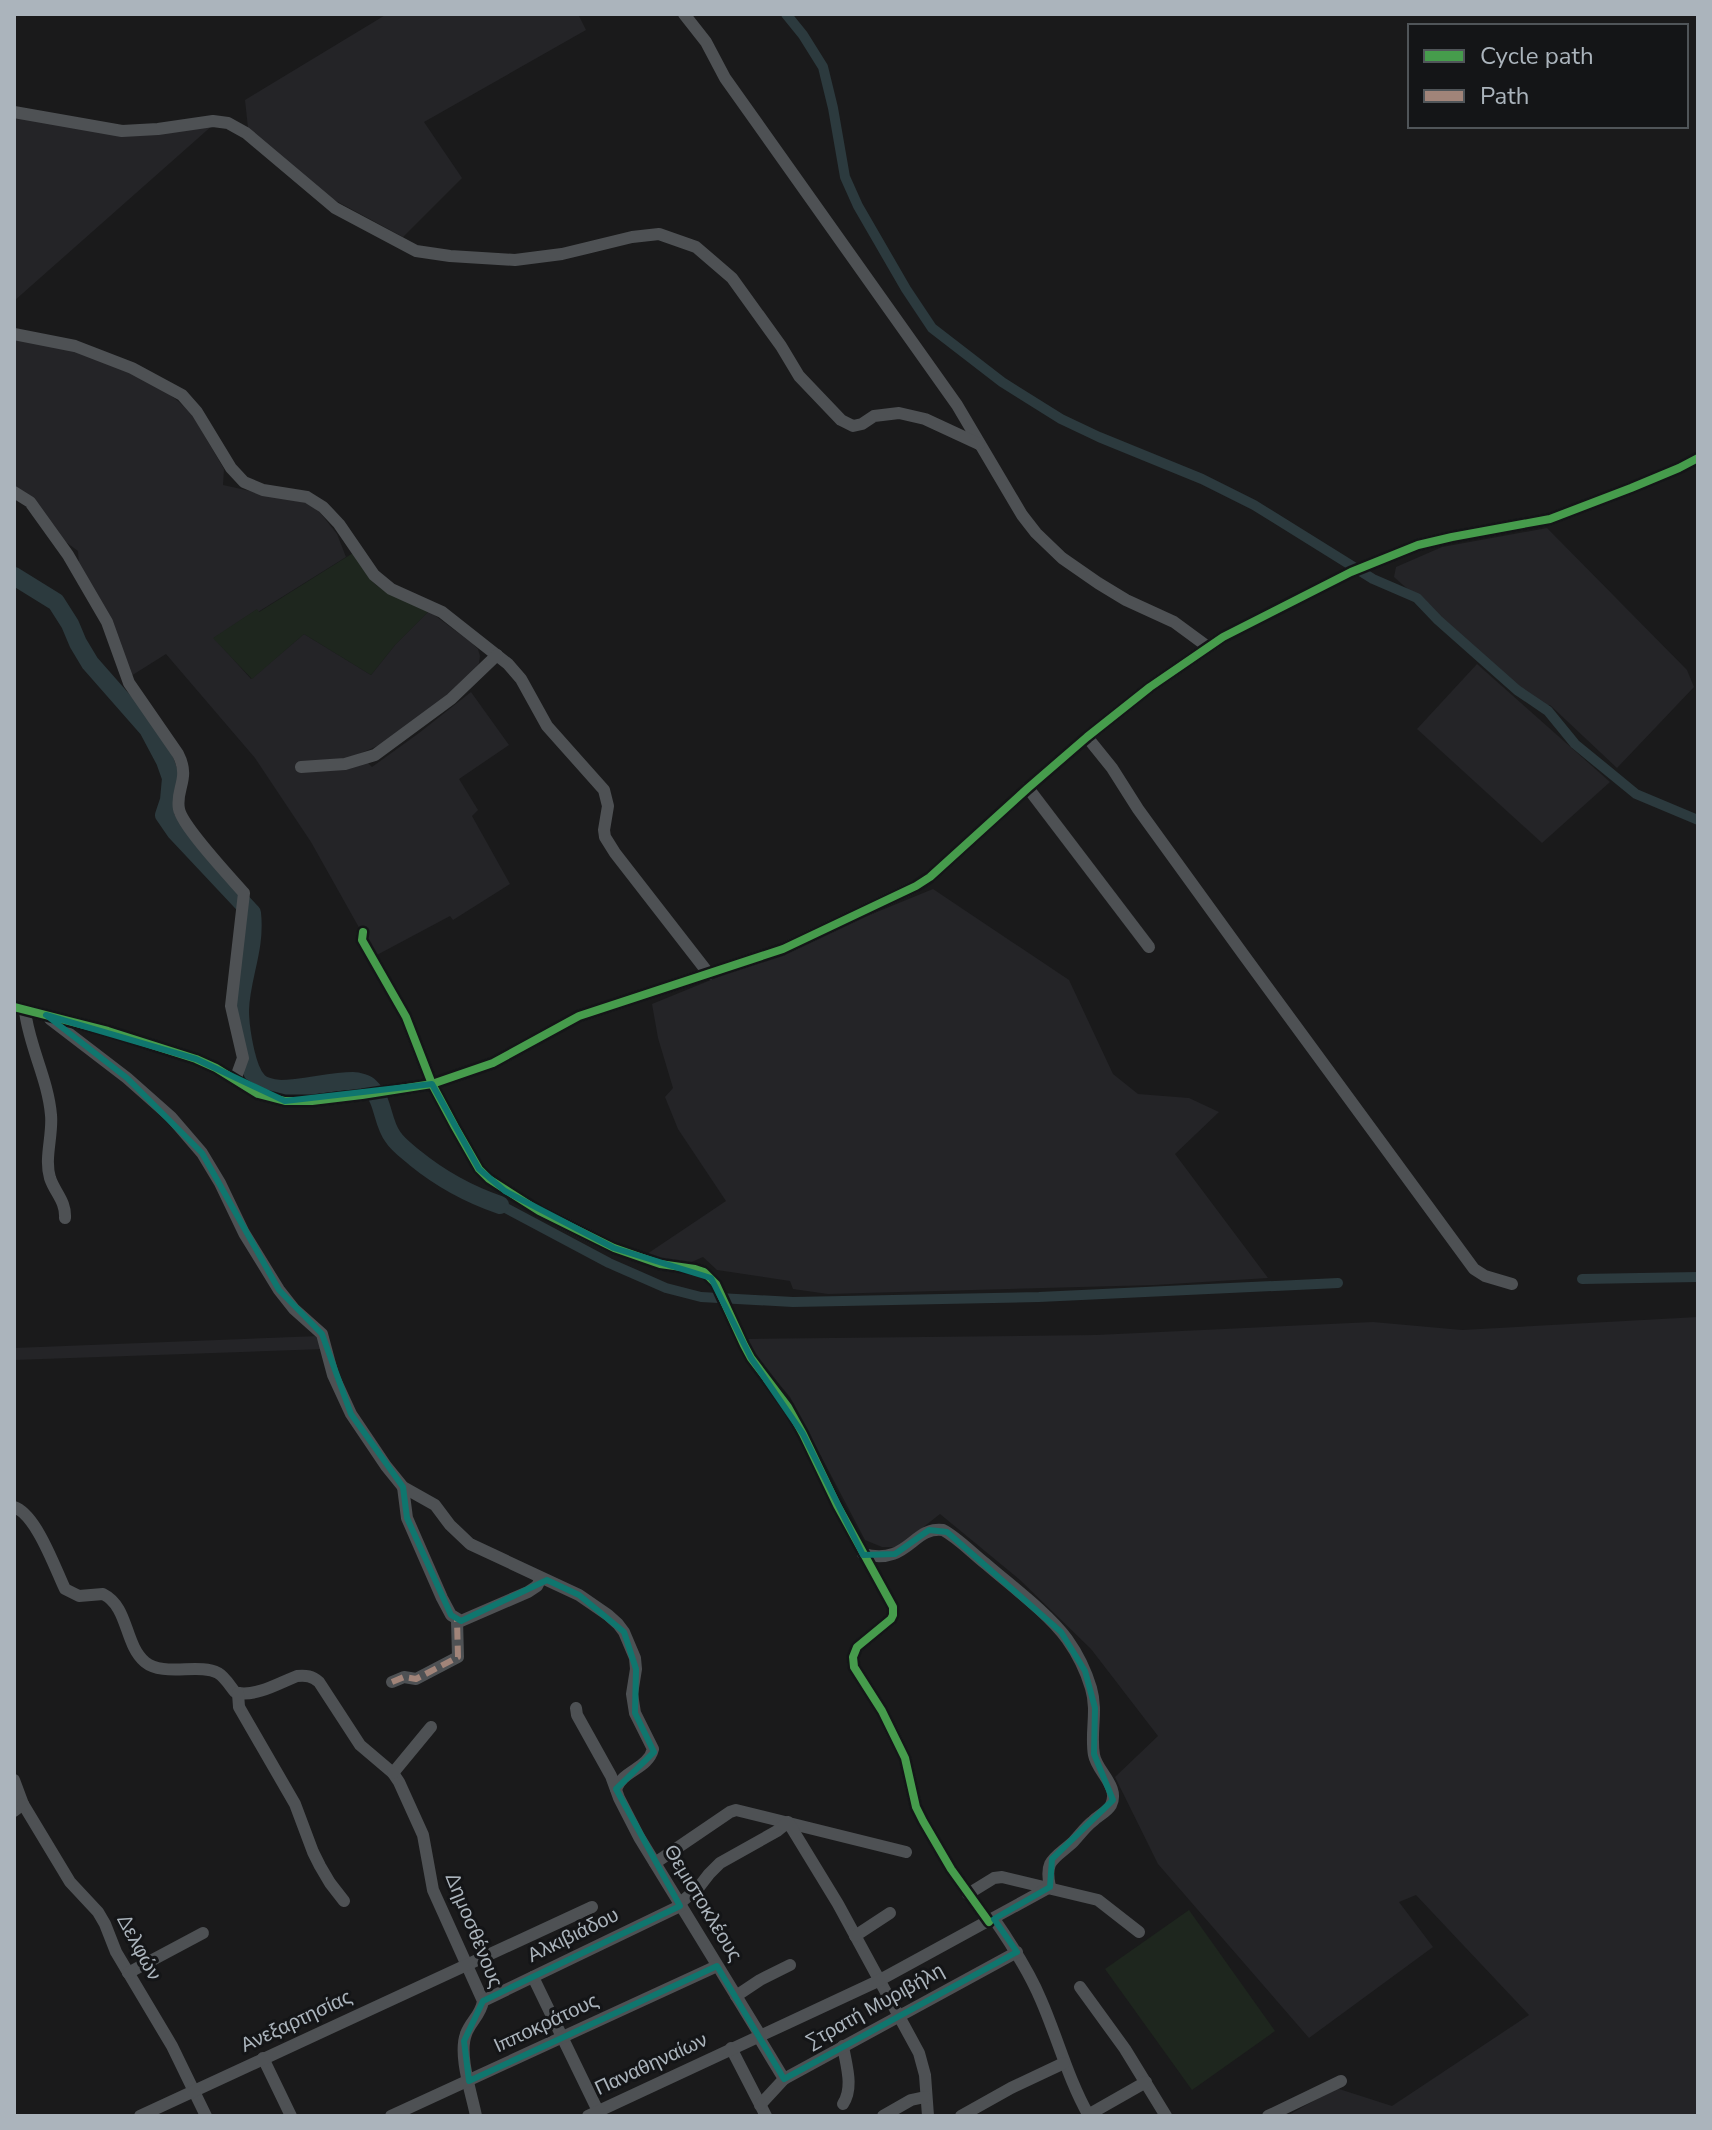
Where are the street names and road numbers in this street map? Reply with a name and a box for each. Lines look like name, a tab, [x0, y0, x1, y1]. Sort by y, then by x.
street label: Θεμιστοκλέους	[657, 1840, 749, 1967]
street label: Δημοσθένους	[439, 1868, 510, 1992]
street label: Αλκιβιάδου	[523, 1901, 623, 1969]
street label: Δελφών	[110, 1909, 168, 1985]
street label: Στρατή Μυριβήλη	[801, 1957, 949, 2055]
street label: Ανεξαρτησίας	[236, 1983, 356, 2059]
street label: Ιπποκράτους	[489, 1987, 603, 2059]
street label: Παναθηναίων	[590, 2026, 712, 2102]

